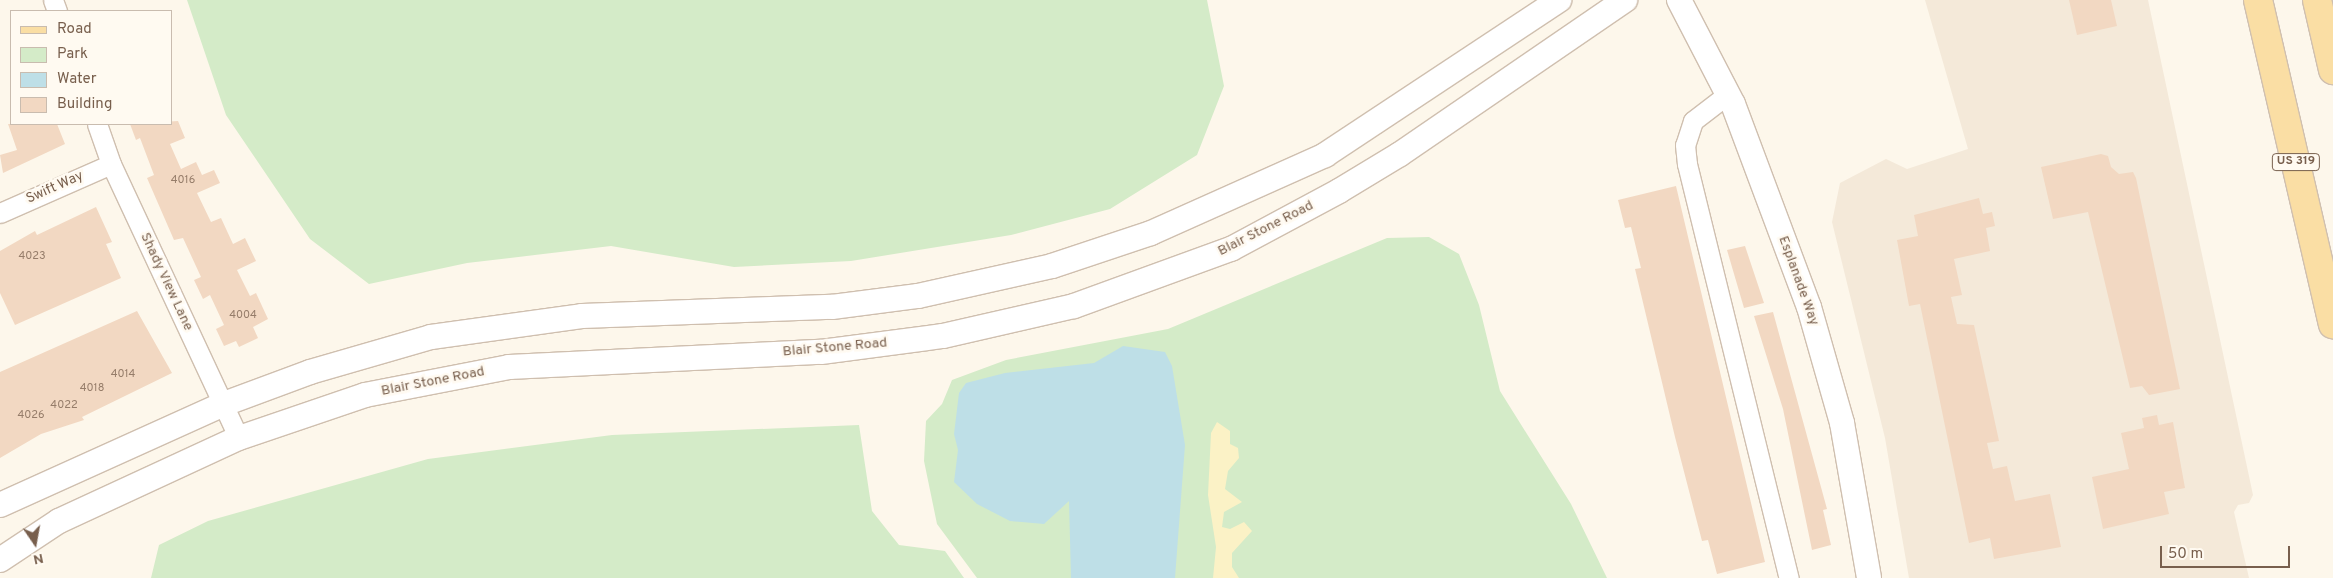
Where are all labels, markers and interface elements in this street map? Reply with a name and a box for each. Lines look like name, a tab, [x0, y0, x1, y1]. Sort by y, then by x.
legend	[10, 10, 172, 125]
text: Road	[57, 20, 92, 39]
text: Park	[57, 45, 88, 64]
text: Water	[57, 70, 96, 89]
text: Building	[57, 95, 112, 114]
road number: US 319	[2271, 152, 2321, 172]
street label: Swift Way	[24, 168, 86, 208]
house number: 4016	[171, 173, 195, 187]
street label: Blair Stone Road	[1215, 198, 1317, 260]
street label: Shady View Lane	[136, 230, 196, 334]
street label: Esplanade Way	[1774, 234, 1822, 328]
house number: 4023	[18, 249, 46, 263]
house number: 4004	[229, 308, 257, 322]
street label: Blair Stone Road	[782, 335, 888, 361]
street label: Blair Stone Road	[380, 364, 486, 400]
house number: 4014	[111, 367, 135, 381]
house number: 4018	[80, 381, 104, 395]
house number: 4022	[50, 398, 78, 412]
house number: 4026	[17, 408, 45, 422]
north arrow	[10, 518, 60, 568]
scale bar	[2163, 536, 2293, 568]
text: 50 m	[2168, 545, 2203, 564]
text: N	[32, 549, 45, 568]

